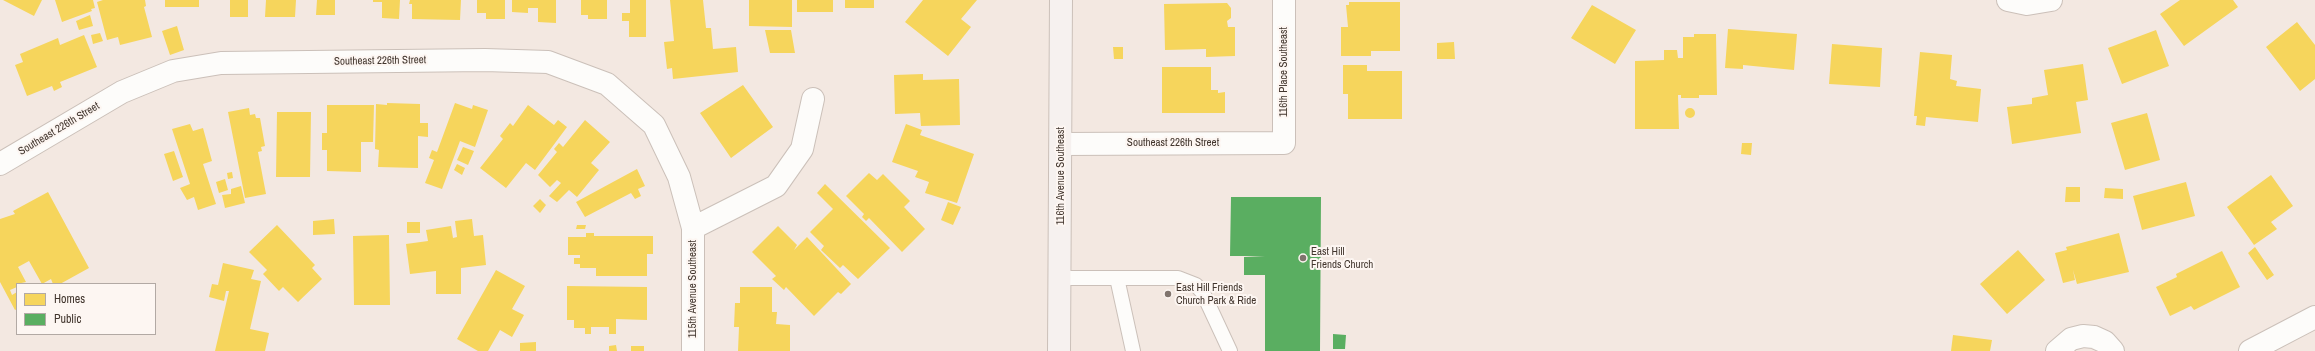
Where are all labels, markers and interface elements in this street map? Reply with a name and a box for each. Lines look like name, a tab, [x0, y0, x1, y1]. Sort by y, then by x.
street label: 116th Place Southeast	[1277, 27, 1291, 117]
street label: Southeast 226th Street	[334, 54, 426, 68]
street label: Southeast 226th Street	[16, 100, 102, 158]
street label: 116th Avenue Southeast	[1054, 127, 1068, 225]
street label: Southeast 226th Street	[1127, 136, 1219, 150]
street label: 115th Avenue Southeast	[686, 240, 700, 338]
place label: East Hill Friends Church	[1311, 245, 1373, 271]
marker: East Hill Friends Church	[1298, 253, 1308, 263]
place label: East Hill Friends Church Park & Ride	[1176, 281, 1256, 307]
legend	[16, 283, 156, 335]
marker: East Hill Friends Church Park & Ride	[1163, 289, 1173, 299]
text: Homes	[54, 291, 85, 307]
text: Public	[54, 311, 81, 327]

